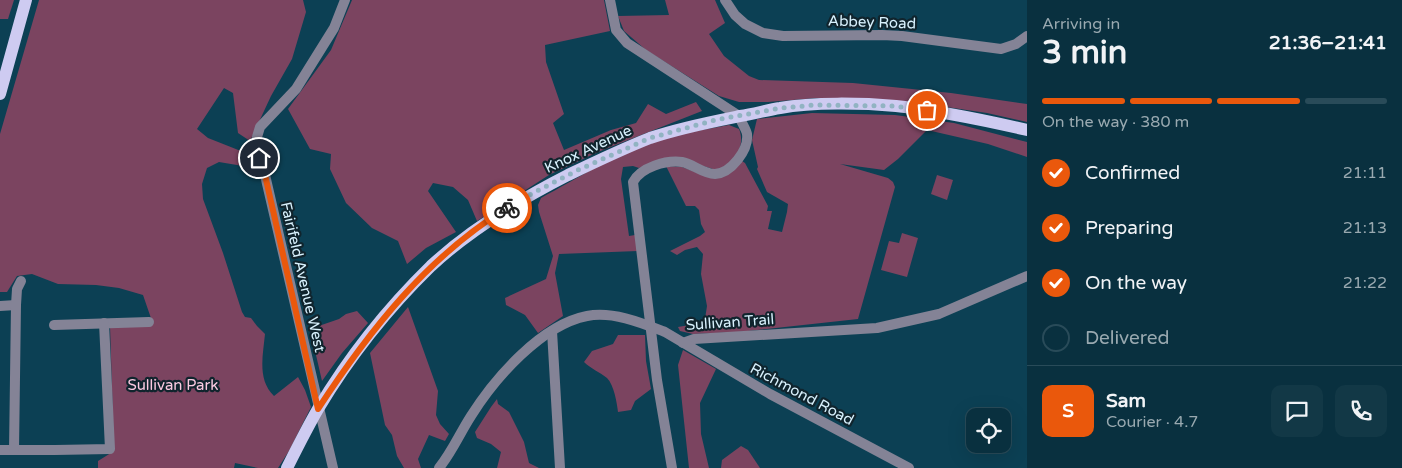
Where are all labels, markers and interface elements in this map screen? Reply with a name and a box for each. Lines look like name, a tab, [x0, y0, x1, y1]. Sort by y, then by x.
street label: Abbey Road	[828, 11, 916, 33]
text: Arriving in	[1042, 14, 1120, 34]
text: 21:36–21:41	[1269, 32, 1387, 54]
text: 3 min	[1042, 34, 1127, 72]
pin	[906, 89, 948, 131]
icon: bag	[913, 96, 941, 124]
text: On the way · 380 m	[1042, 112, 1189, 132]
street label: Knox Avenue	[542, 121, 634, 177]
pin	[238, 137, 280, 179]
icon: home	[245, 144, 273, 172]
icon: check	[1042, 159, 1070, 187]
text: Confirmed	[1085, 162, 1180, 184]
text: 21:11	[1343, 163, 1387, 183]
courier	[482, 183, 532, 233]
icon: bike	[493, 194, 521, 222]
street label: Fairifeld Avenue West	[277, 200, 329, 354]
icon: check	[1042, 214, 1070, 242]
text: Preparing	[1085, 217, 1174, 239]
text: 21:13	[1343, 218, 1387, 238]
icon: check	[1042, 269, 1070, 297]
text: On the way	[1085, 272, 1187, 294]
text: 21:22	[1343, 273, 1387, 293]
street label: Sullivan Trail	[685, 310, 775, 334]
text: Delivered	[1085, 327, 1170, 349]
street label: Richmond Road	[747, 359, 857, 429]
park label: Sullivan Park	[128, 376, 218, 394]
button: chat	[1271, 385, 1323, 437]
button: phone	[1335, 385, 1387, 437]
text: Sam	[1106, 390, 1146, 412]
text: S	[1062, 400, 1074, 422]
map controls	[966, 408, 1011, 453]
button: locate	[966, 408, 1011, 453]
text: Courier · 4.7	[1106, 412, 1198, 432]

